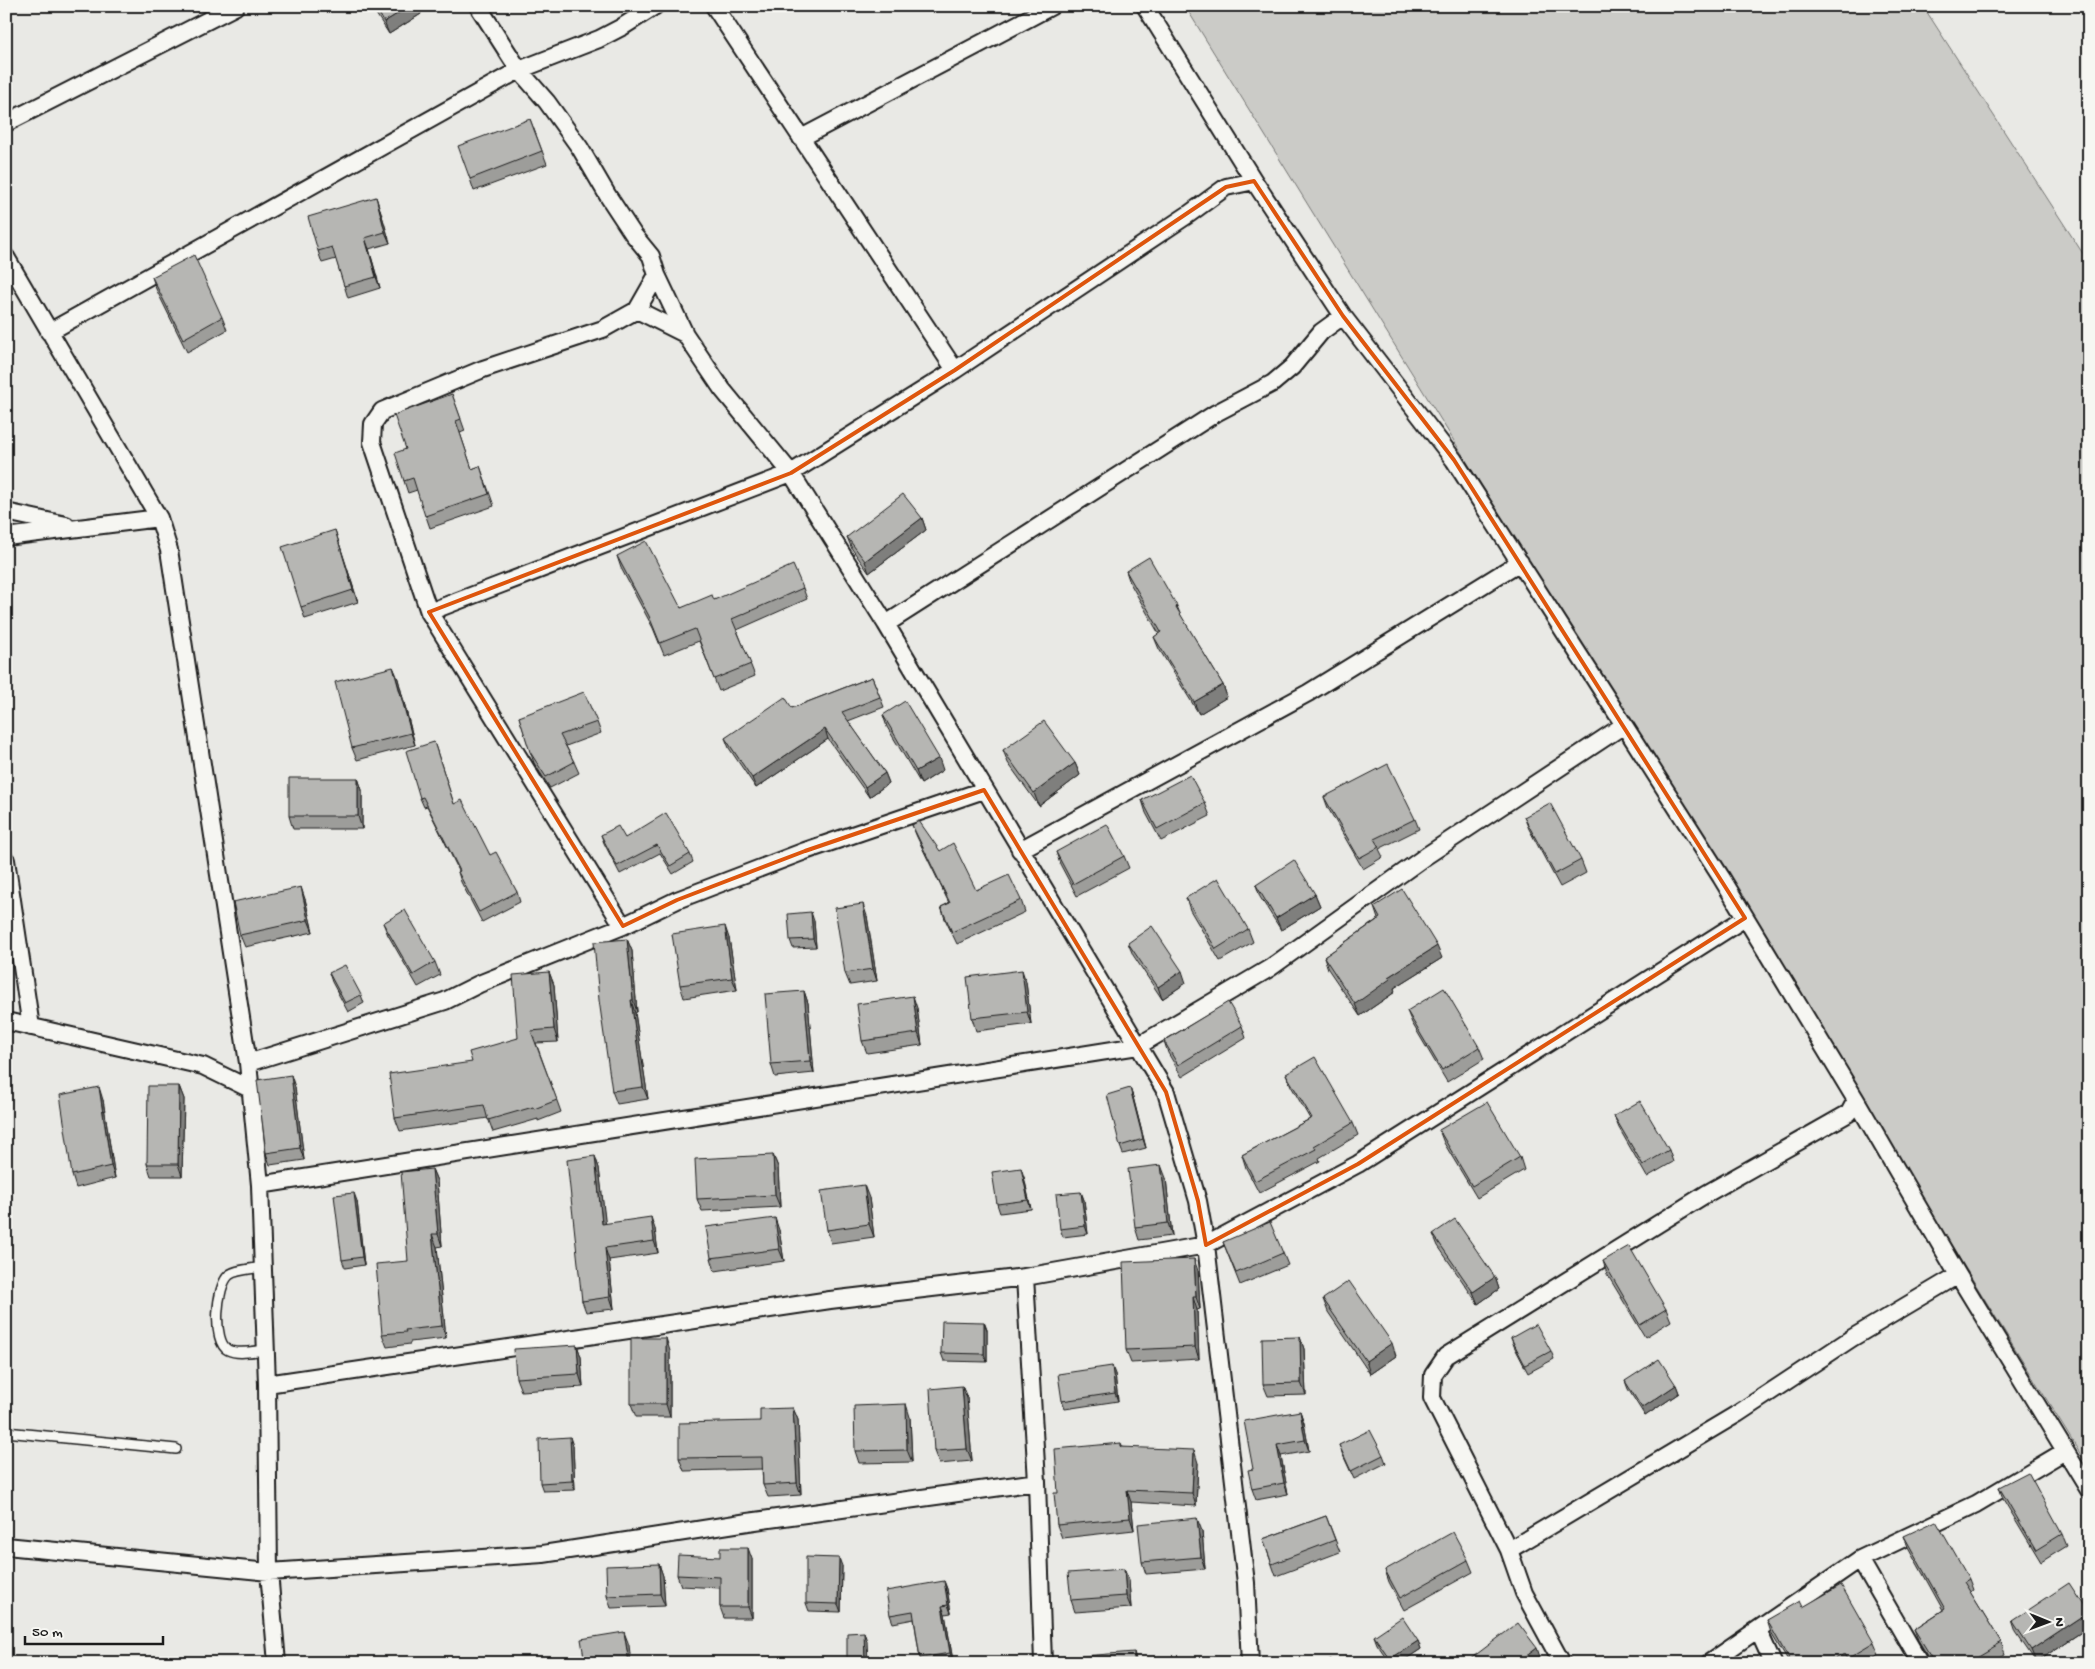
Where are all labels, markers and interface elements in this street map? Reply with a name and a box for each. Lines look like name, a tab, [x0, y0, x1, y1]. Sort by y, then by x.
north arrow	[2022, 1596, 2072, 1646]
scale bar	[25, 1614, 162, 1646]
text: N	[2050, 1617, 2067, 1627]
text: 50 m	[32, 1624, 63, 1642]

